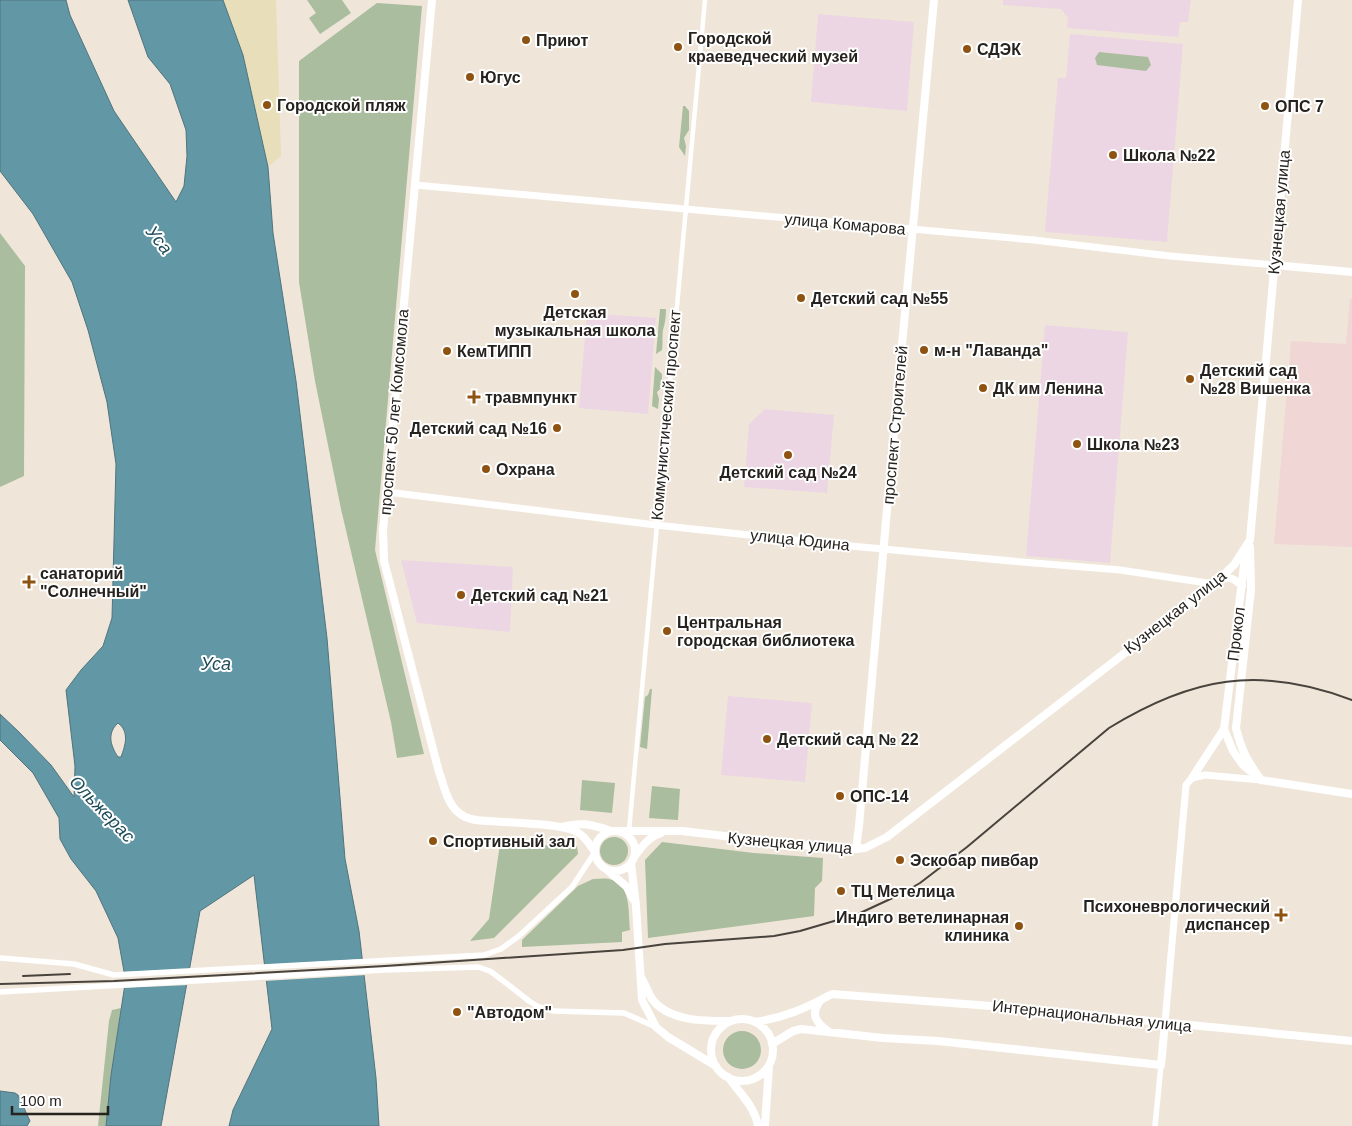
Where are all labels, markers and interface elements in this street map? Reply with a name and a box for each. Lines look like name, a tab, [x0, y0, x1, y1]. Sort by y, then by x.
place label: Городской краеведческий музей	[688, 30, 858, 65]
place label: Приют	[536, 32, 588, 49]
marker: Приют	[520, 34, 532, 46]
marker: Городской краеведческий музей	[672, 41, 684, 53]
place label: СДЭК	[977, 41, 1021, 58]
marker: СДЭК	[961, 43, 973, 55]
place label: Югус	[480, 69, 521, 86]
marker: Югус	[464, 71, 476, 83]
place label: Городской пляж	[277, 97, 406, 114]
place label: ОПС 7	[1275, 98, 1324, 115]
marker: Городской пляж	[261, 99, 273, 111]
marker: ОПС 7	[1259, 100, 1271, 112]
place label: Школа №22	[1123, 147, 1215, 164]
marker: Школа №22	[1107, 149, 1119, 161]
street label: Кузнецкая улица	[1265, 149, 1293, 275]
street label: улица Комарова	[784, 210, 906, 238]
water label: Уса	[141, 221, 176, 258]
marker: Детская музыкальная школа	[569, 288, 581, 300]
place label: Детский сад №55	[811, 290, 948, 307]
marker: Детский сад №55	[795, 292, 807, 304]
place label: Детская музыкальная школа	[495, 304, 655, 339]
street label: проспект 50 лет Комсомола	[377, 308, 411, 516]
street label: Коммунистический проспект	[648, 308, 684, 521]
place label: м-н "Лаванда"	[934, 342, 1048, 359]
place label: КемТИПП	[457, 343, 532, 360]
marker: м-н "Лаванда"	[918, 344, 930, 356]
marker: КемТИПП	[441, 345, 453, 357]
street label: проспект Строителей	[880, 345, 910, 505]
place label: Детский сад №28 Вишенка	[1200, 362, 1310, 397]
marker: Детский сад №28 Вишенка	[1184, 373, 1196, 385]
place label: ДК им Ленина	[993, 380, 1103, 397]
marker: ДК им Ленина	[977, 382, 989, 394]
place label: травмпункт	[485, 389, 577, 406]
marker: травмпункт	[467, 390, 481, 404]
place label: Детский сад №16	[410, 420, 547, 437]
marker: Детский сад №16	[551, 422, 563, 434]
place label: Школа №23	[1087, 436, 1179, 453]
marker: Школа №23	[1071, 438, 1083, 450]
marker: Детский сад №24	[782, 449, 794, 461]
place label: Охрана	[496, 461, 555, 478]
marker: Охрана	[480, 463, 492, 475]
place label: Детский сад №24	[719, 464, 857, 481]
street label: улица Юдина	[749, 526, 851, 554]
place label: санаторий "Солнечный"	[40, 565, 147, 600]
street label: Кузнецкая улица	[1121, 567, 1230, 657]
marker: санаторий "Солнечный"	[22, 575, 36, 589]
place label: Детский сад №21	[471, 587, 608, 604]
marker: Детский сад №21	[455, 589, 467, 601]
street label: Прокол	[1224, 606, 1248, 662]
place label: Центральная городская библиотека	[677, 614, 854, 649]
marker: Центральная городская библиотека	[661, 625, 673, 637]
water label: Уса	[200, 654, 231, 674]
place label: Детский сад № 22	[777, 731, 919, 748]
marker: Детский сад № 22	[761, 733, 773, 745]
water label: Ольжерас	[65, 772, 139, 846]
place label: ОПС-14	[850, 788, 909, 805]
marker: ОПС-14	[834, 790, 846, 802]
street label: Кузнецкая улица	[727, 829, 853, 857]
place label: Спортивный зал	[443, 833, 575, 850]
marker: Спортивный зал	[427, 835, 439, 847]
place label: Эскобар пивбар	[910, 852, 1039, 869]
marker: Эскобар пивбар	[894, 854, 906, 866]
place label: ТЦ Метелица	[851, 883, 955, 900]
marker: ТЦ Метелица	[835, 885, 847, 897]
place label: Психоневрологический диспансер	[1083, 898, 1270, 933]
marker: Психоневрологический диспансер	[1274, 908, 1288, 922]
place label: Индиго ветелинарная клиника	[836, 909, 1009, 944]
marker: Индиго ветелинарная клиника	[1013, 920, 1025, 932]
street label: Интернациональная улица	[992, 997, 1193, 1035]
place label: "Автодом"	[467, 1004, 552, 1021]
marker: "Автодом"	[451, 1006, 463, 1018]
scale bar	[12, 1084, 109, 1116]
text: 100 m	[20, 1092, 62, 1109]

